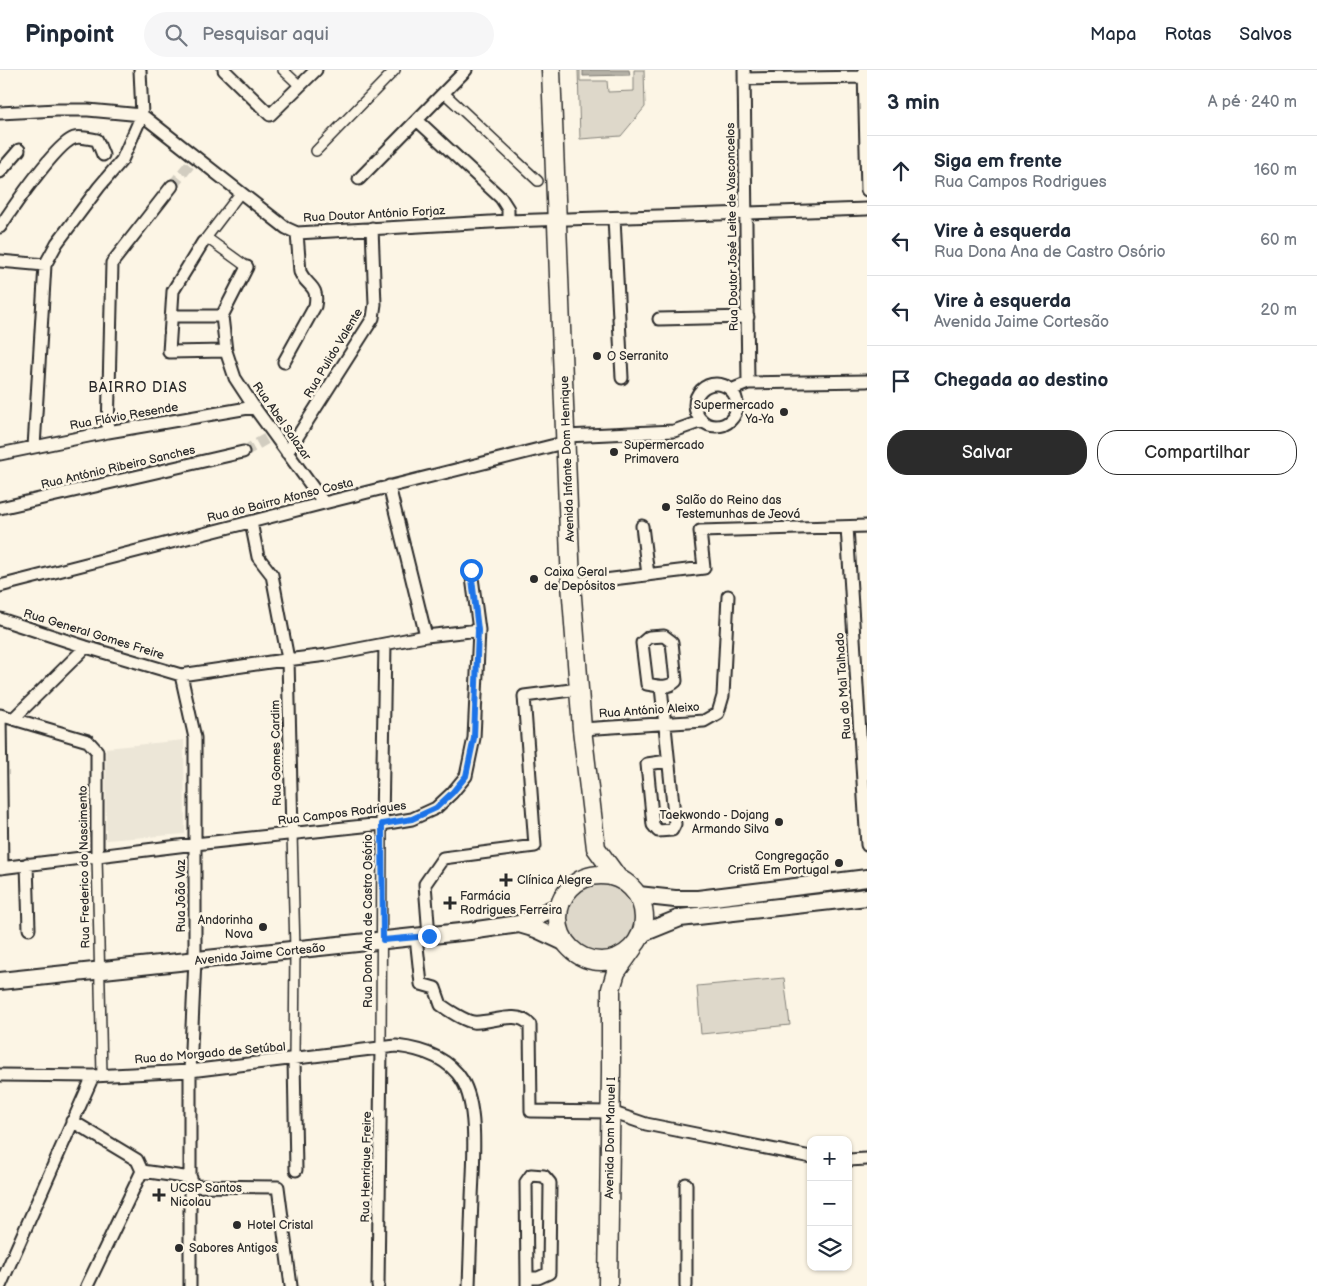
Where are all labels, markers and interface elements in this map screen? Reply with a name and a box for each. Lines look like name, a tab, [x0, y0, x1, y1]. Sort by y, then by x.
search box	[144, 12, 494, 57]
text: Pinpoint	[25, 20, 114, 49]
icon: search	[162, 21, 190, 49]
text: Pesquisar aqui	[202, 23, 329, 46]
text: Mapa	[1090, 24, 1136, 45]
text: Rotas	[1164, 24, 1211, 45]
text: Salvos	[1239, 24, 1292, 45]
text: 3 min	[887, 90, 940, 115]
text: A pé · 240 m	[1208, 93, 1297, 112]
street label: Rua Doutor José Leite de Vasconcelos	[723, 123, 742, 331]
text: Siga em frente	[934, 150, 1062, 173]
icon: ahead	[887, 157, 915, 185]
text: 160 m	[1254, 161, 1297, 180]
text: Rua Campos Rodrigues	[934, 173, 1107, 192]
street label: Rua Doutor António Forjaz	[303, 203, 446, 226]
text: Vire à esquerda	[934, 220, 1071, 243]
icon: left	[887, 227, 915, 255]
text: 60 m	[1260, 231, 1297, 250]
text: Rua Dona Ana de Castro Osório	[934, 243, 1166, 262]
text: Vire à esquerda	[934, 290, 1071, 313]
icon: left	[887, 297, 915, 325]
text: 20 m	[1261, 301, 1297, 320]
street label: Rua Pulido Valente	[301, 306, 366, 401]
text: Avenida Jaime Cortesão	[934, 313, 1109, 332]
place label: O Serranito	[607, 349, 669, 364]
marker: O Serranito	[591, 350, 603, 362]
icon: arrive	[887, 367, 915, 395]
text: Chegada ao destino	[934, 369, 1108, 392]
street label: Avenida Infante Dom Henrique	[557, 376, 578, 542]
district label: BAIRRO DIAS	[88, 379, 188, 396]
street label: Rua Abel Salazar	[249, 379, 315, 464]
place label: Supermercado Ya-Ya	[694, 398, 774, 427]
street label: Rua Flávio Resende	[69, 400, 179, 433]
marker: Supermercado Ya-Ya	[778, 406, 790, 418]
button: Salvar	[887, 430, 1087, 475]
button: Compartilhar	[1097, 430, 1297, 475]
place label: Supermercado Primavera	[624, 438, 705, 467]
street label: Rua António Ribeiro Sanches	[39, 442, 197, 493]
marker: Supermercado Primavera	[608, 446, 620, 458]
street label: Rua do Bairro Afonso Costa	[206, 475, 355, 526]
place label: Salão do Reino das Testemunhas de Jeová	[676, 493, 800, 522]
marker: Salão do Reino das Testemunhas de Jeová	[660, 501, 672, 513]
route start	[460, 559, 483, 582]
place label: Caixa Geral de Depósitos	[544, 565, 616, 594]
marker: Caixa Geral de Depósitos	[528, 573, 540, 585]
street label: Rua General Gomes Freire	[22, 606, 166, 663]
street label: Rua do Mal Talhado	[832, 632, 855, 740]
street label: Rua António Aleixo	[598, 699, 700, 722]
street label: Rua Gomes Cardim	[268, 700, 285, 806]
street label: Rua Frederico do Nascimento	[76, 785, 93, 949]
street label: Rua Campos Rodrigues	[277, 798, 407, 829]
place label: Taekwondo - Dojang Armando Silva	[660, 808, 769, 837]
marker: Taekwondo - Dojang Armando Silva	[773, 816, 785, 828]
street label: Rua Dona Ana de Castro Osório	[361, 834, 376, 1008]
place label: Congregação Cristã Em Portugal	[728, 849, 829, 878]
marker: Congregação Cristã Em Portugal	[833, 857, 845, 869]
street label: Rua João Vaz	[174, 859, 189, 933]
marker: Clínica Alegre	[499, 873, 513, 887]
place label: Clínica Alegre	[517, 873, 592, 888]
place label: Farmácia Rodrigues Ferreira	[460, 889, 563, 918]
marker: Farmácia Rodrigues Ferreira	[444, 897, 456, 909]
place label: Andorinha Nova	[198, 913, 253, 942]
marker: Andorinha Nova	[257, 921, 269, 933]
route end	[418, 925, 441, 948]
street label: Avenida Jaime Cortesão	[194, 940, 326, 969]
street label: Rua do Morgado de Setúbal	[134, 1039, 286, 1068]
street label: Avenida Dom Manuel I	[602, 1077, 619, 1199]
street label: Rua Henrique Freire	[358, 1111, 375, 1223]
map controls	[807, 1136, 852, 1271]
button: +	[807, 1136, 852, 1181]
place label: UCSP Santos Nicolau	[170, 1181, 242, 1210]
button: −	[807, 1181, 852, 1226]
marker: UCSP Santos Nicolau	[152, 1188, 166, 1202]
place label: Hotel Cristal	[247, 1218, 313, 1233]
marker: Hotel Cristal	[231, 1219, 243, 1231]
button: layers	[807, 1226, 852, 1271]
place label: Sabores Antigos	[189, 1241, 277, 1256]
marker: Sabores Antigos	[173, 1242, 185, 1254]

